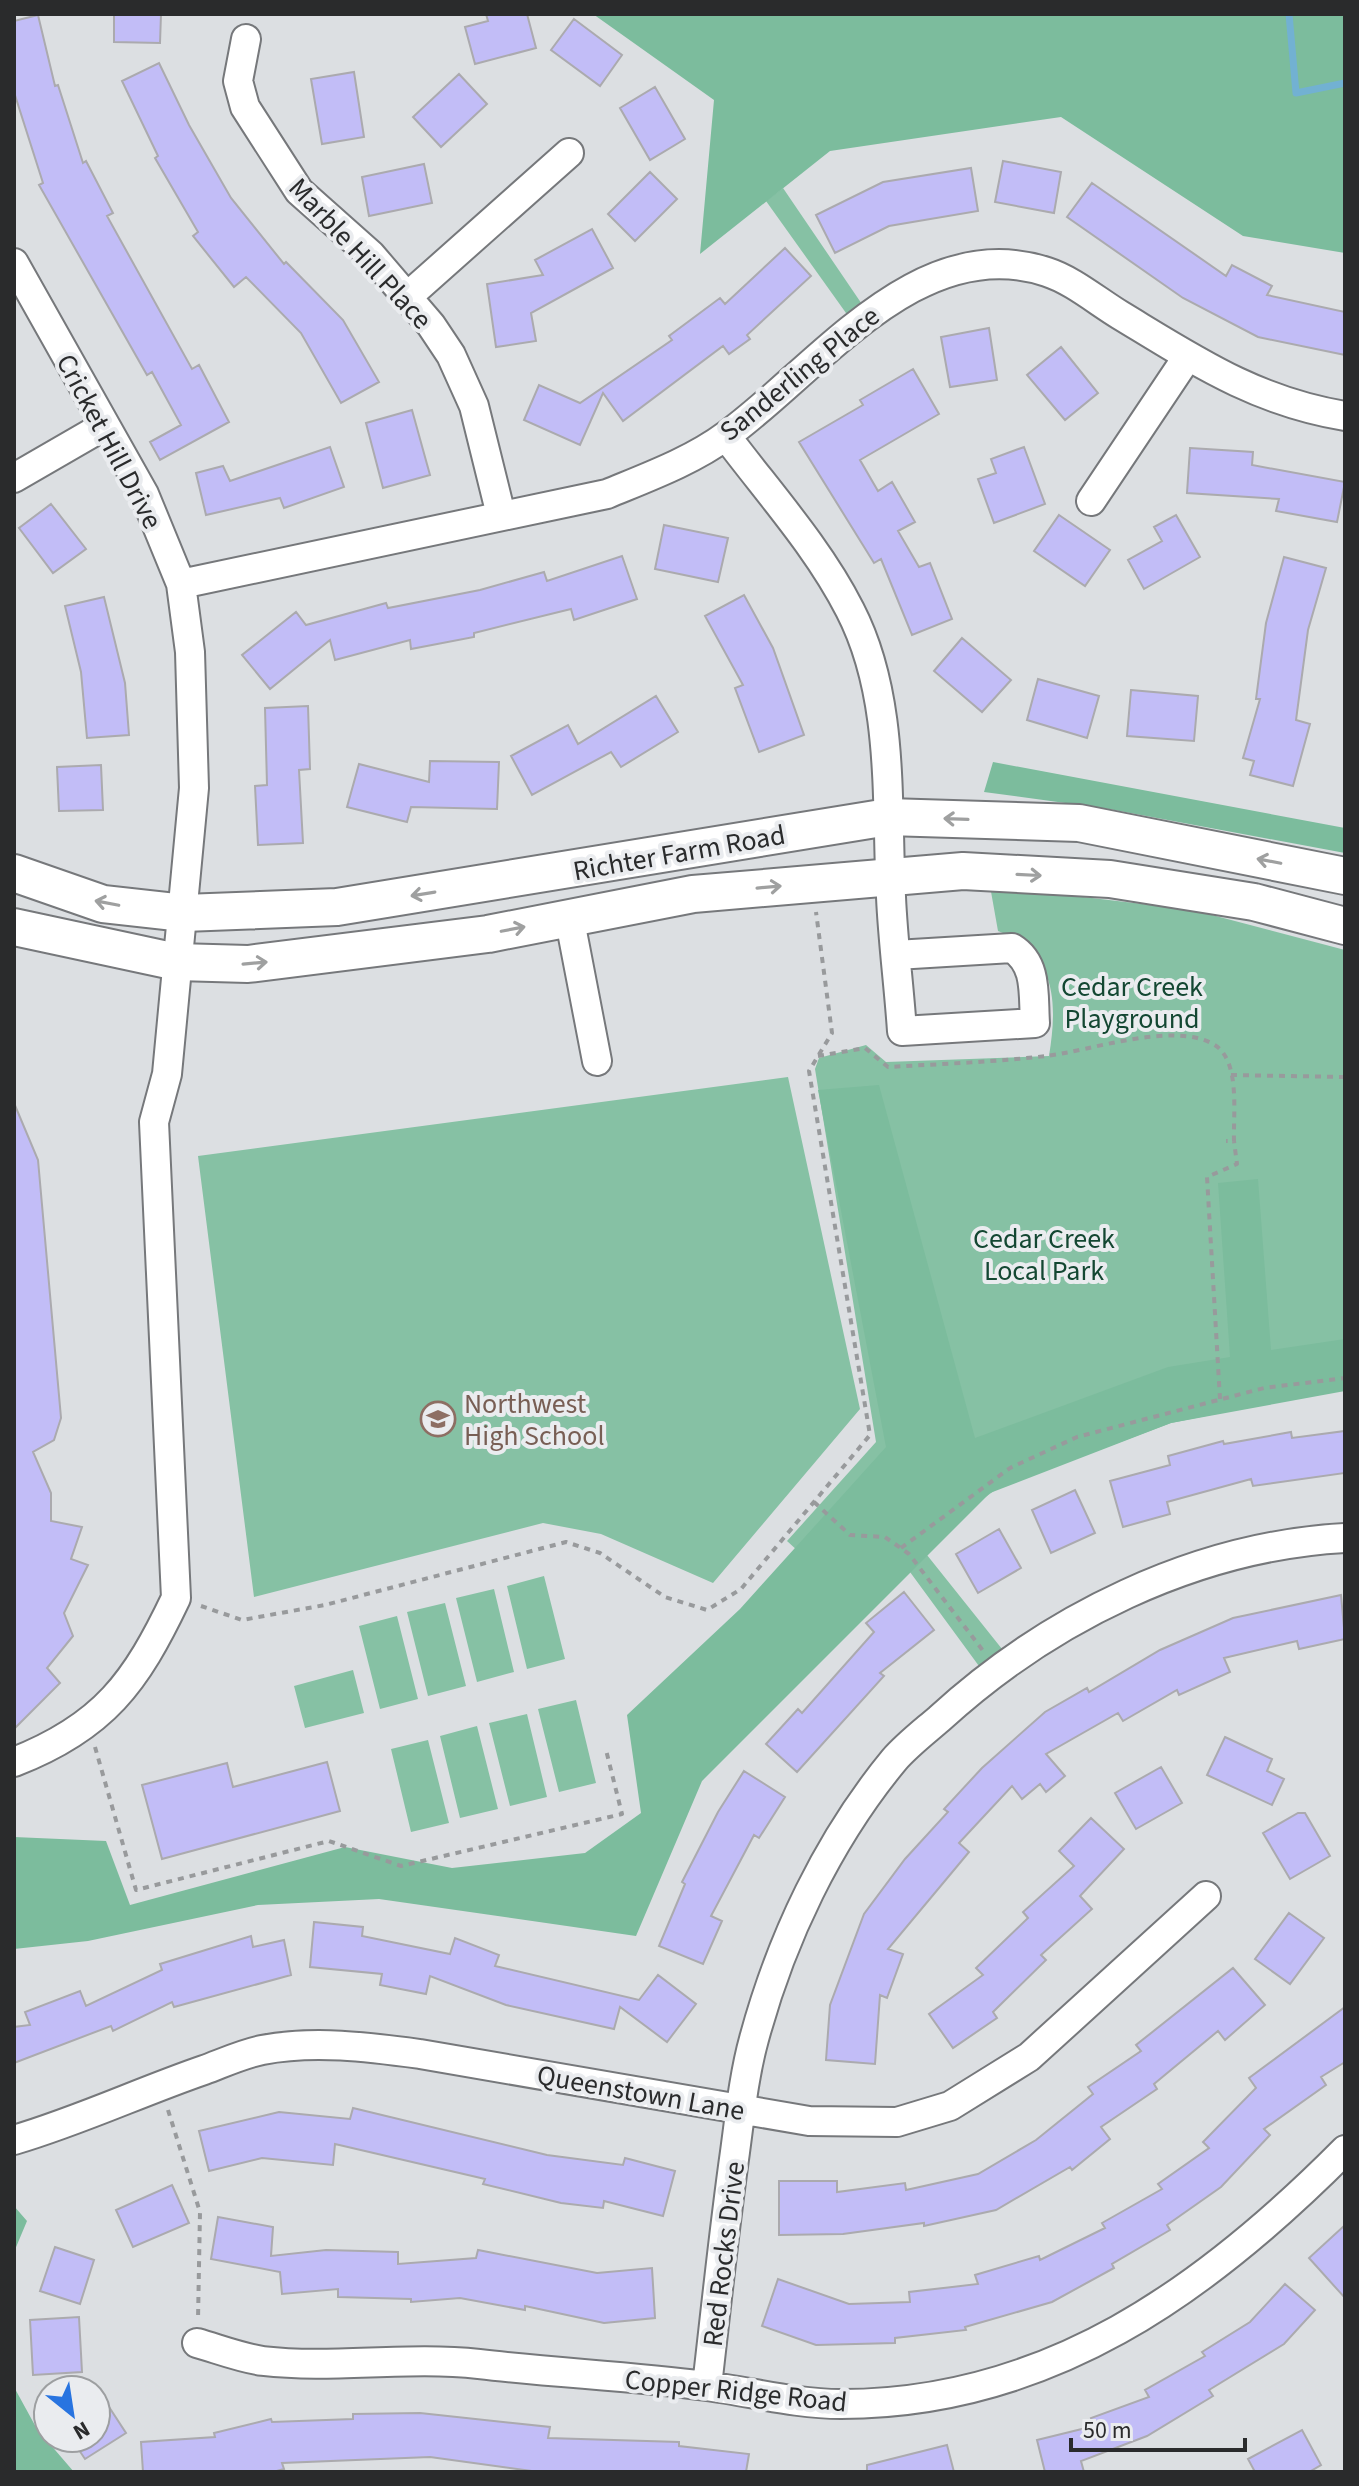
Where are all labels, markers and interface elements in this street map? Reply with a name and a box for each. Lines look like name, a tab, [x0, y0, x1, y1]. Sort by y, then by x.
street label: Marble Hill Place	[279, 169, 441, 338]
street label: Sanderling Place	[711, 297, 888, 451]
street label: Cricket Hill Drive	[46, 347, 172, 536]
one-way arrow	[943, 812, 970, 827]
street label: Richter Farm Road	[570, 815, 788, 891]
one-way arrow	[1256, 853, 1282, 868]
one-way arrow	[1015, 868, 1042, 883]
one-way arrow	[755, 880, 782, 895]
one-way arrow	[411, 887, 436, 902]
one-way arrow	[94, 895, 120, 910]
one-way arrow	[500, 921, 525, 936]
one-way arrow	[241, 955, 268, 970]
park label: Cedar Creek Playground	[1061, 967, 1203, 1039]
park label: Cedar Creek Local Park	[973, 1219, 1115, 1291]
place label: Northwest High School	[464, 1384, 605, 1456]
school or university icon: Northwest High School	[419, 1400, 457, 1438]
street label: Queenstown Lane	[534, 2055, 748, 2131]
street label: Red Rocks Drive	[693, 2159, 755, 2349]
street label: Copper Ridge Road	[623, 2359, 849, 2423]
north arrow	[32, 2374, 112, 2454]
scale bar	[1071, 2402, 1245, 2452]
text: N	[67, 2413, 96, 2448]
text: 50 m	[1083, 2413, 1132, 2448]

